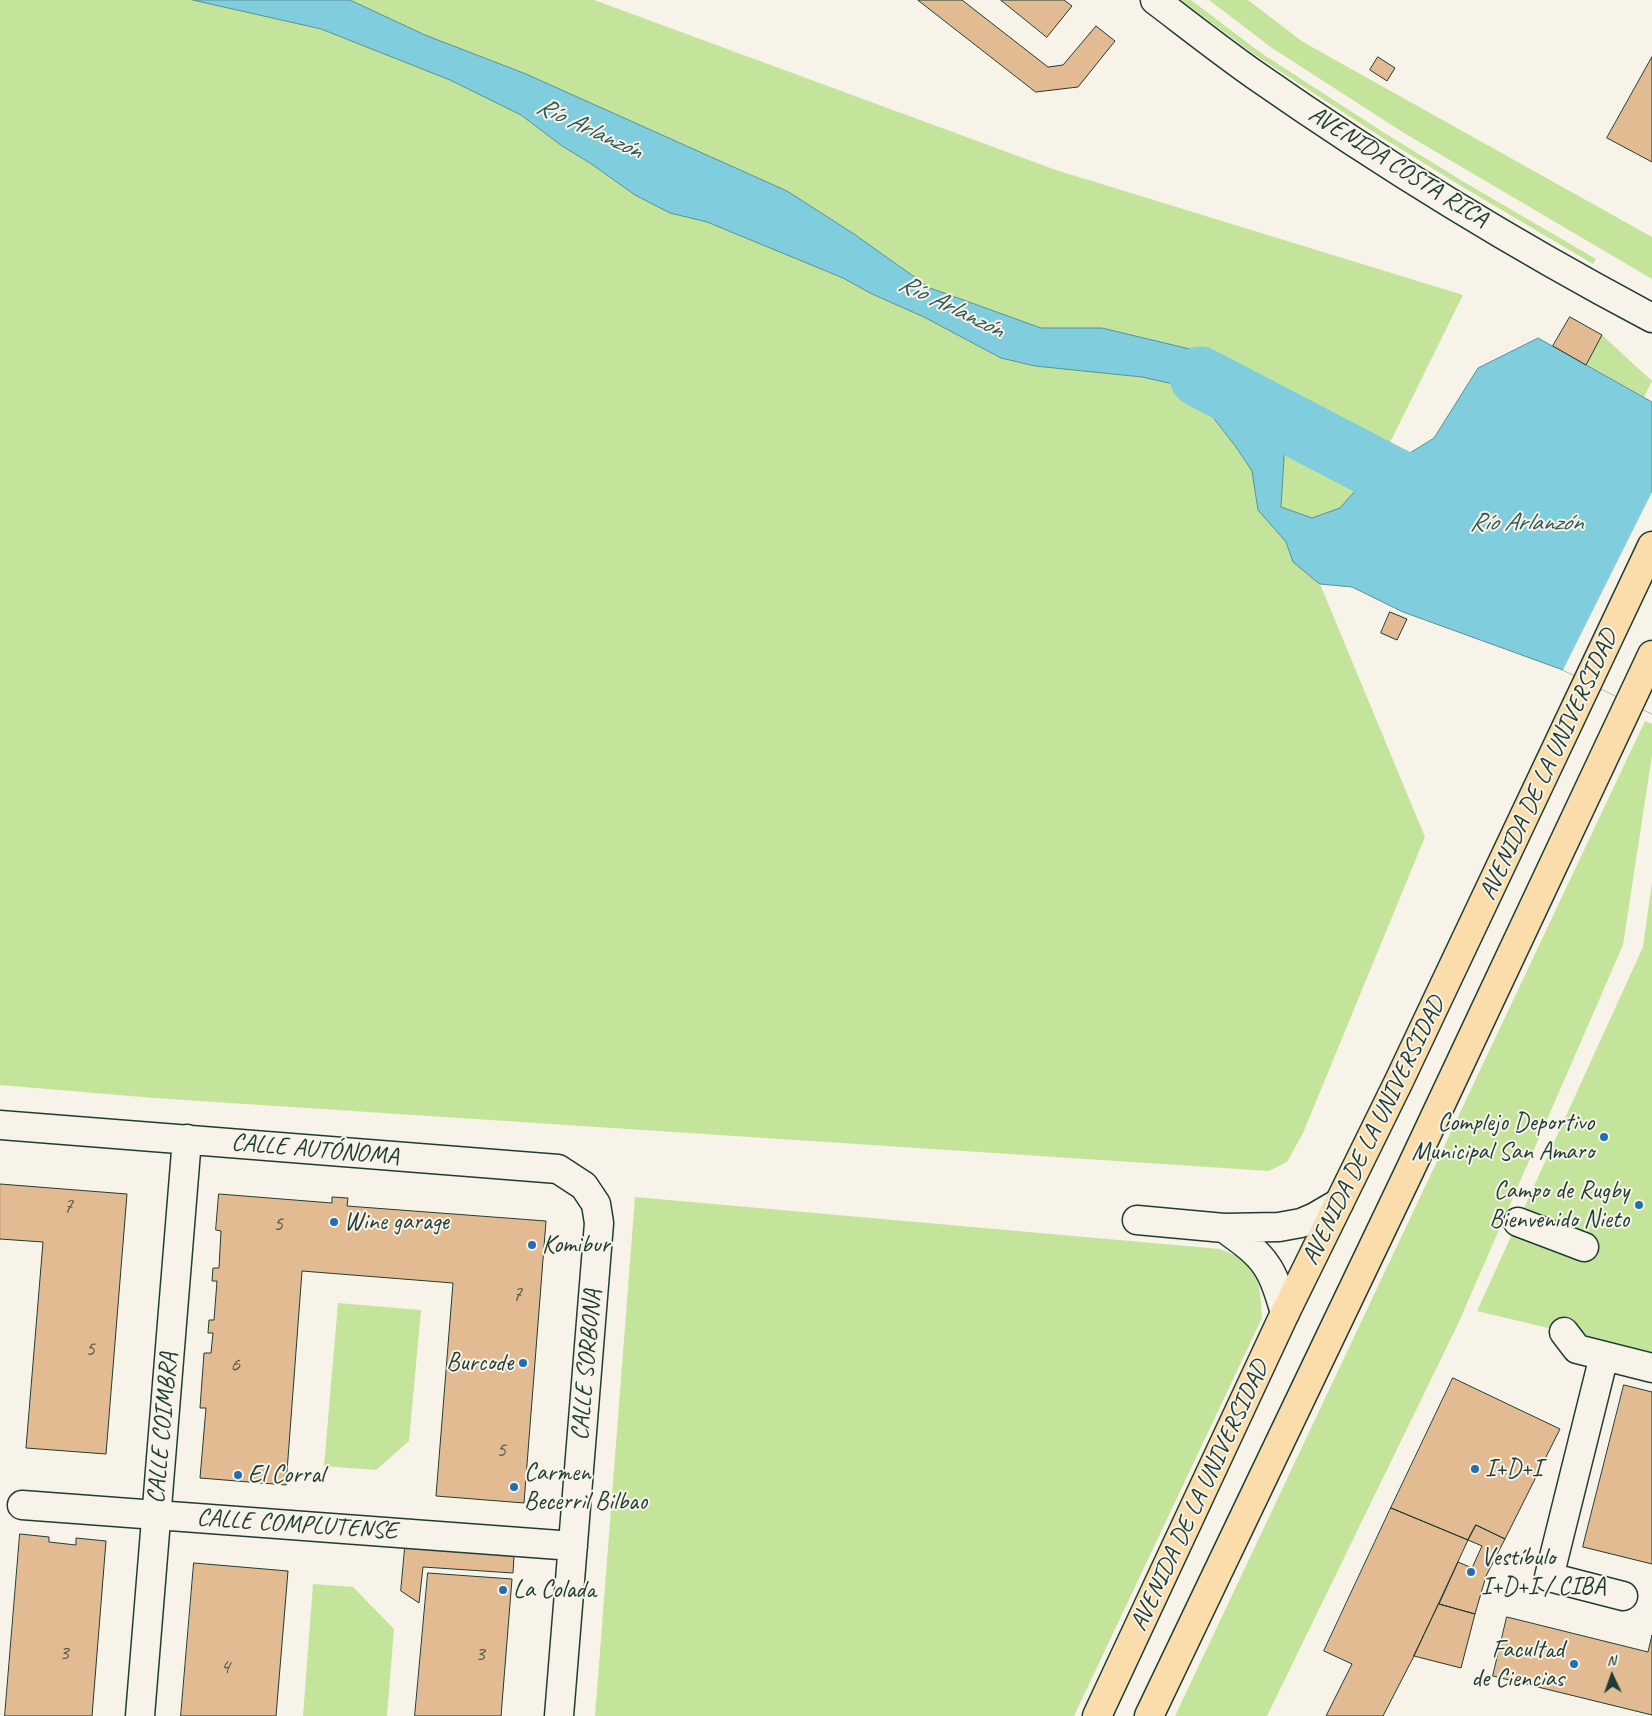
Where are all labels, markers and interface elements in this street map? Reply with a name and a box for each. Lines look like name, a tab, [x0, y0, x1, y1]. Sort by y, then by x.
water label: Río Arlanzón	[531, 91, 647, 167]
street label: AVENIDA COSTA RICA	[1303, 100, 1493, 234]
water label: Río Arlanzón	[893, 268, 1009, 346]
water label: Río Arlanzón	[1470, 507, 1582, 539]
street label: AVENIDA DE LA UNIVERSIDAD	[1473, 625, 1625, 905]
street label: AVENIDA DE LA UNIVERSIDAD	[1296, 992, 1452, 1270]
place label: Complejo Deportivo Municipal San Amaro	[1412, 1108, 1594, 1167]
street label: CALLE AUTÓNOMA	[230, 1128, 400, 1172]
marker: Complejo Deportivo Municipal San Amaro	[1598, 1131, 1610, 1143]
place label: Campo de Rugby Bienvenido Nieto	[1489, 1176, 1629, 1235]
house number: 7	[63, 1193, 73, 1219]
marker: Campo de Rugby Bienvenido Nieto	[1633, 1199, 1645, 1211]
place label: Wine garage	[344, 1207, 449, 1237]
house number: 5	[273, 1211, 283, 1237]
marker: Wine garage	[328, 1216, 340, 1228]
place label: Komibur	[542, 1230, 610, 1260]
marker: Komibur	[526, 1239, 538, 1251]
house number: 7	[512, 1281, 522, 1307]
street label: CALLE SORBONA	[565, 1288, 609, 1442]
house number: 5	[85, 1336, 95, 1362]
place label: Burcode	[446, 1348, 513, 1378]
street label: CALLE COIMBRA	[141, 1351, 185, 1505]
house number: 6	[230, 1352, 240, 1378]
street label: AVENIDA DE LA UNIVERSIDAD	[1124, 1356, 1276, 1636]
marker: Burcode	[517, 1357, 529, 1369]
house number: 5	[496, 1437, 506, 1463]
place label: I+D+I	[1485, 1454, 1542, 1484]
place label: Carmen Becerril Bilbao	[524, 1458, 647, 1517]
place label: El Corral	[248, 1460, 324, 1490]
marker: I+D+I	[1469, 1463, 1481, 1475]
marker: El Corral	[232, 1469, 244, 1481]
marker: Carmen Becerril Bilbao	[508, 1481, 520, 1493]
street label: CALLE COMPLUTENSE	[196, 1503, 398, 1547]
place label: Vestíbulo I+D+I / CIBA	[1481, 1543, 1605, 1602]
marker: Vestíbulo I+D+I / CIBA	[1465, 1566, 1477, 1578]
place label: La Colada	[513, 1575, 596, 1605]
marker: La Colada	[497, 1584, 509, 1596]
place label: Facultad de Ciencias	[1471, 1635, 1564, 1694]
house number: 3	[59, 1640, 69, 1666]
house number: 3	[475, 1641, 485, 1667]
north arrow	[1587, 1651, 1637, 1701]
text: N	[1606, 1652, 1616, 1669]
house number: 4	[220, 1654, 230, 1680]
marker: Facultad de Ciencias	[1568, 1658, 1580, 1670]

